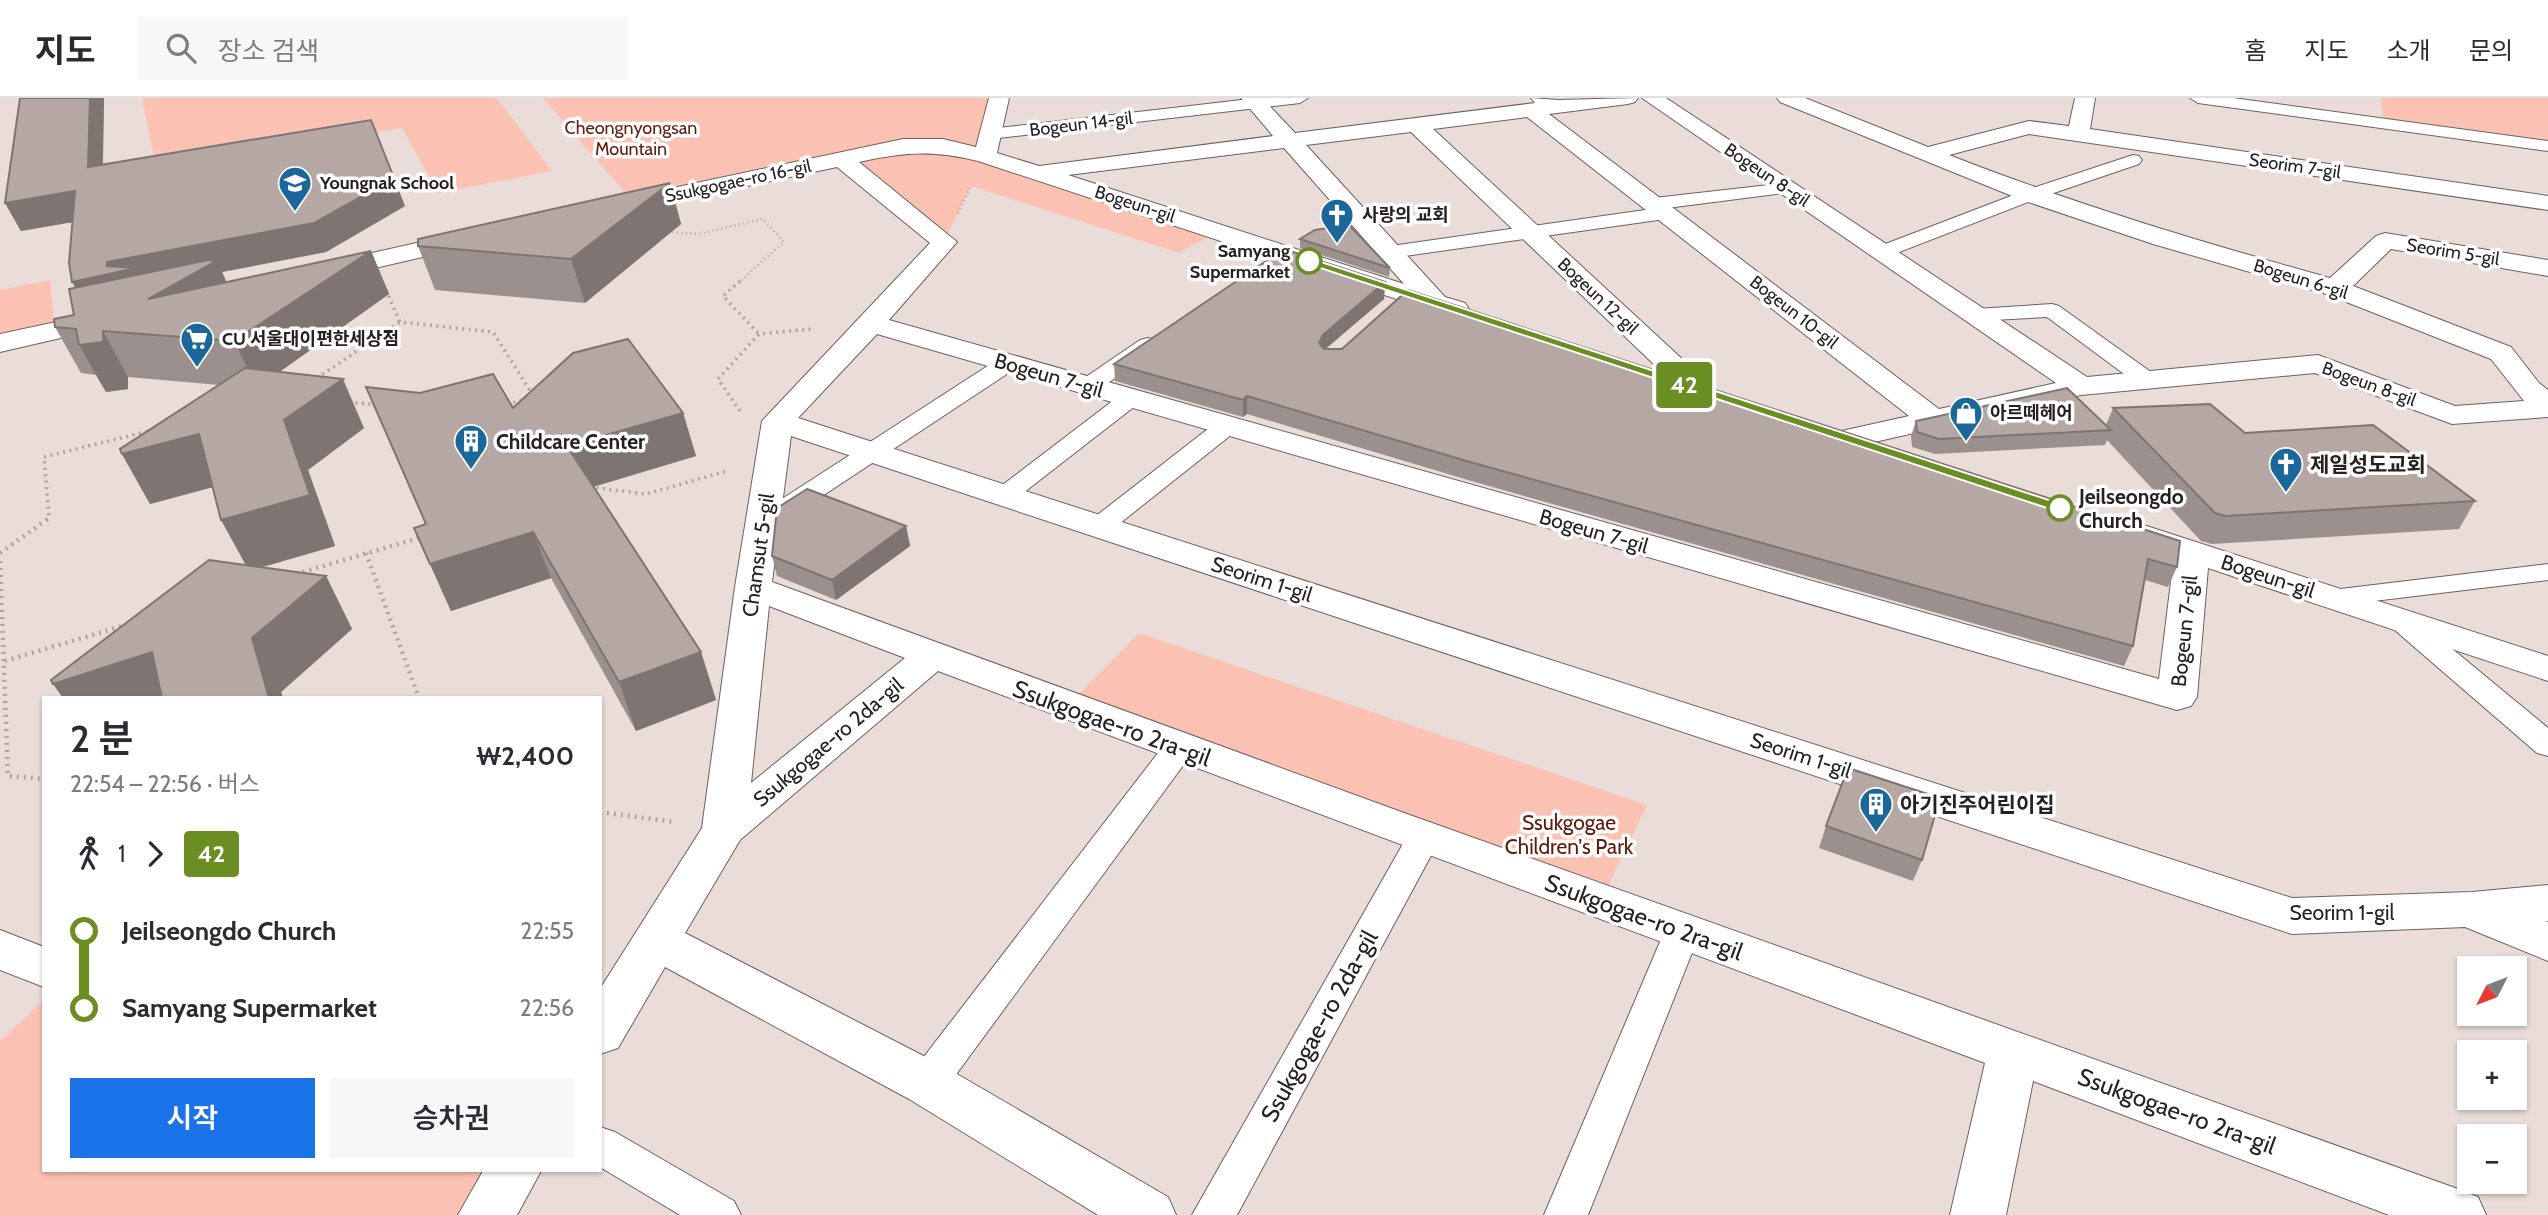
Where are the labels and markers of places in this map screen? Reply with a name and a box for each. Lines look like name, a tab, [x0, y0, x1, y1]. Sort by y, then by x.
school or university icon: Youngnak School	[276, 164, 314, 213]
place label: Youngnak School	[319, 172, 454, 194]
church icon: 사랑의 교회	[1318, 196, 1356, 245]
place label: 사랑의 교회	[1362, 204, 1449, 226]
place label: Samyang Supermarket	[1190, 240, 1290, 283]
marker: Samyang Supermarket	[1296, 248, 1322, 274]
supermarket icon: CU 서울대이편한세상점	[178, 320, 216, 369]
place label: CU 서울대이편한세상점	[222, 328, 399, 350]
shop icon: 아르떼헤어	[1947, 394, 1985, 443]
place label: 아르떼헤어	[1990, 402, 2073, 424]
building icon: Childcare Center	[452, 422, 490, 471]
place label: Childcare Center	[496, 429, 645, 454]
church icon: 제일성도교회	[2267, 445, 2305, 494]
place label: 제일성도교회	[2310, 452, 2426, 477]
place label: Jeilseongdo Church	[2078, 484, 2184, 533]
marker: Jeilseongdo Church	[2047, 495, 2073, 521]
building icon: 아기진주어린이집	[1857, 785, 1895, 834]
place label: 아기진주어린이집	[1900, 792, 2055, 817]

